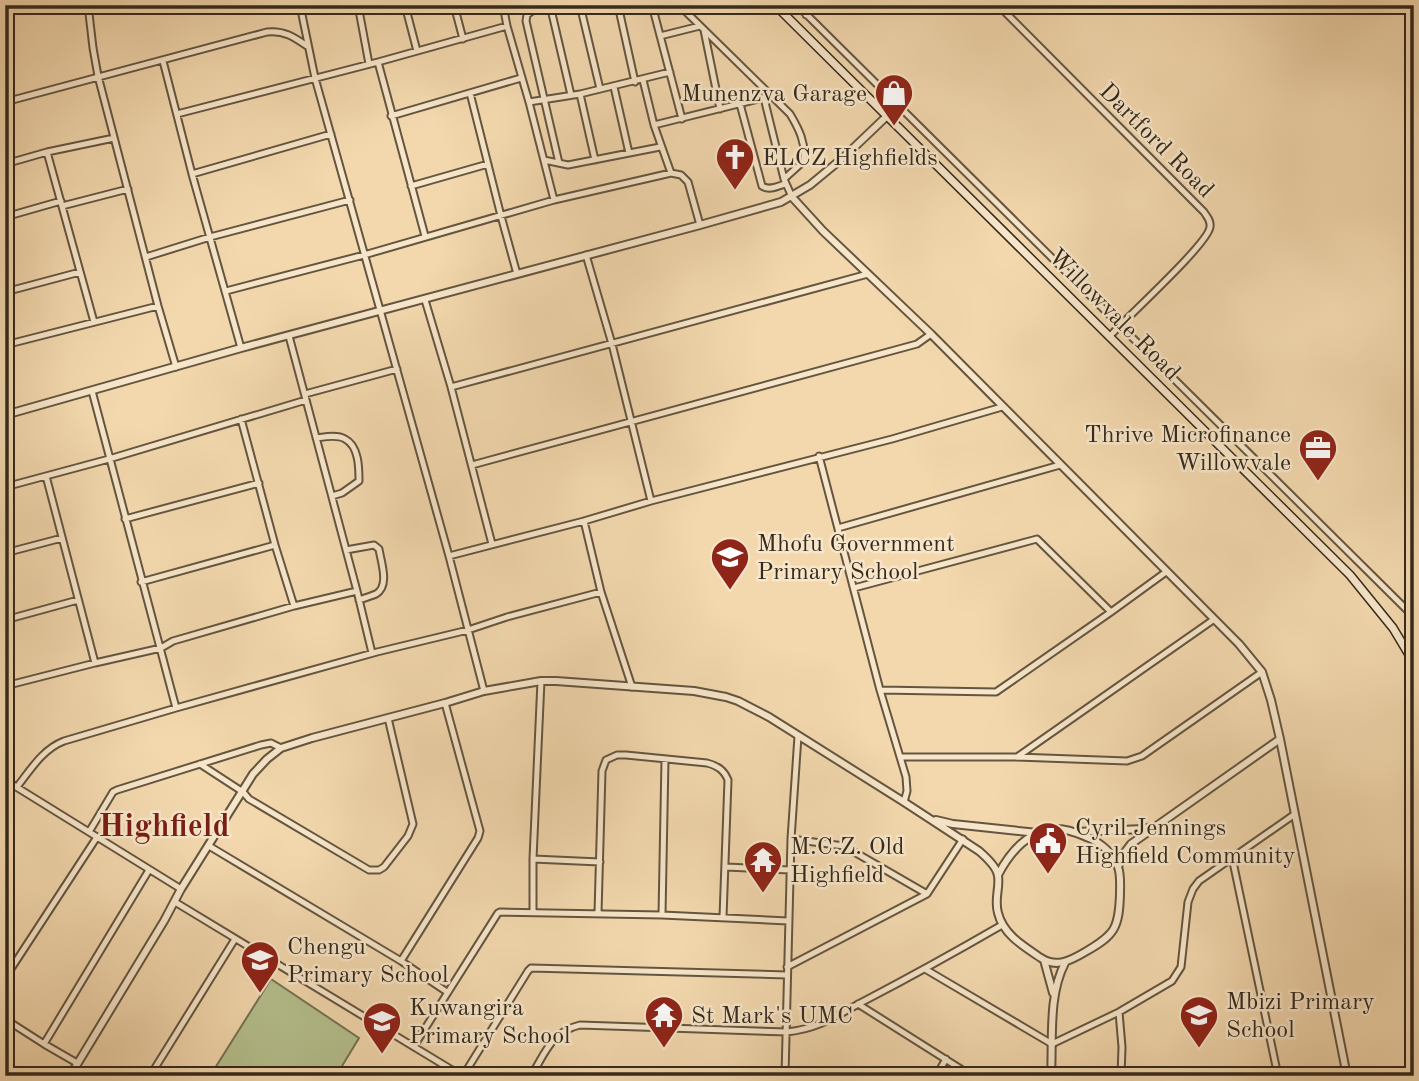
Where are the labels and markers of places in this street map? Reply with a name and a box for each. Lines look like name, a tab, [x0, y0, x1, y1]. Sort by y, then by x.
shop icon: Munenzva Garage	[873, 72, 915, 127]
place label: Munenzva Garage	[681, 83, 867, 107]
church icon: ELCZ Highfields	[714, 136, 756, 191]
place label: ELCZ Highfields	[762, 147, 938, 171]
place label: Thrive Microfinance Willowvale	[1084, 424, 1291, 476]
office icon: Thrive Microfinance Willowvale	[1297, 427, 1339, 482]
place label: Mhofu Government Primary School	[757, 533, 955, 585]
school or university icon: Mhofu Government Primary School	[709, 536, 751, 591]
place label: Cyril Jennings Highfield Community	[1075, 817, 1296, 869]
public building icon: Cyril Jennings Highfield Community	[1027, 820, 1069, 875]
place label: M.C.Z. Old Highfield	[790, 836, 905, 888]
temple icon: M.C.Z. Old Highfield	[742, 839, 784, 894]
place label: Chengu Primary School	[287, 936, 449, 988]
school or university icon: Chengu Primary School	[239, 939, 281, 994]
place label: Mbizi Primary School	[1226, 991, 1375, 1043]
temple icon: St Mark's UMC	[643, 994, 685, 1049]
school or university icon: Mbizi Primary School	[1178, 994, 1220, 1049]
place label: Kuwangira Primary School	[409, 997, 571, 1049]
school or university icon: Kuwangira Primary School	[361, 1000, 403, 1055]
place label: St Mark's UMC	[691, 1005, 853, 1029]

